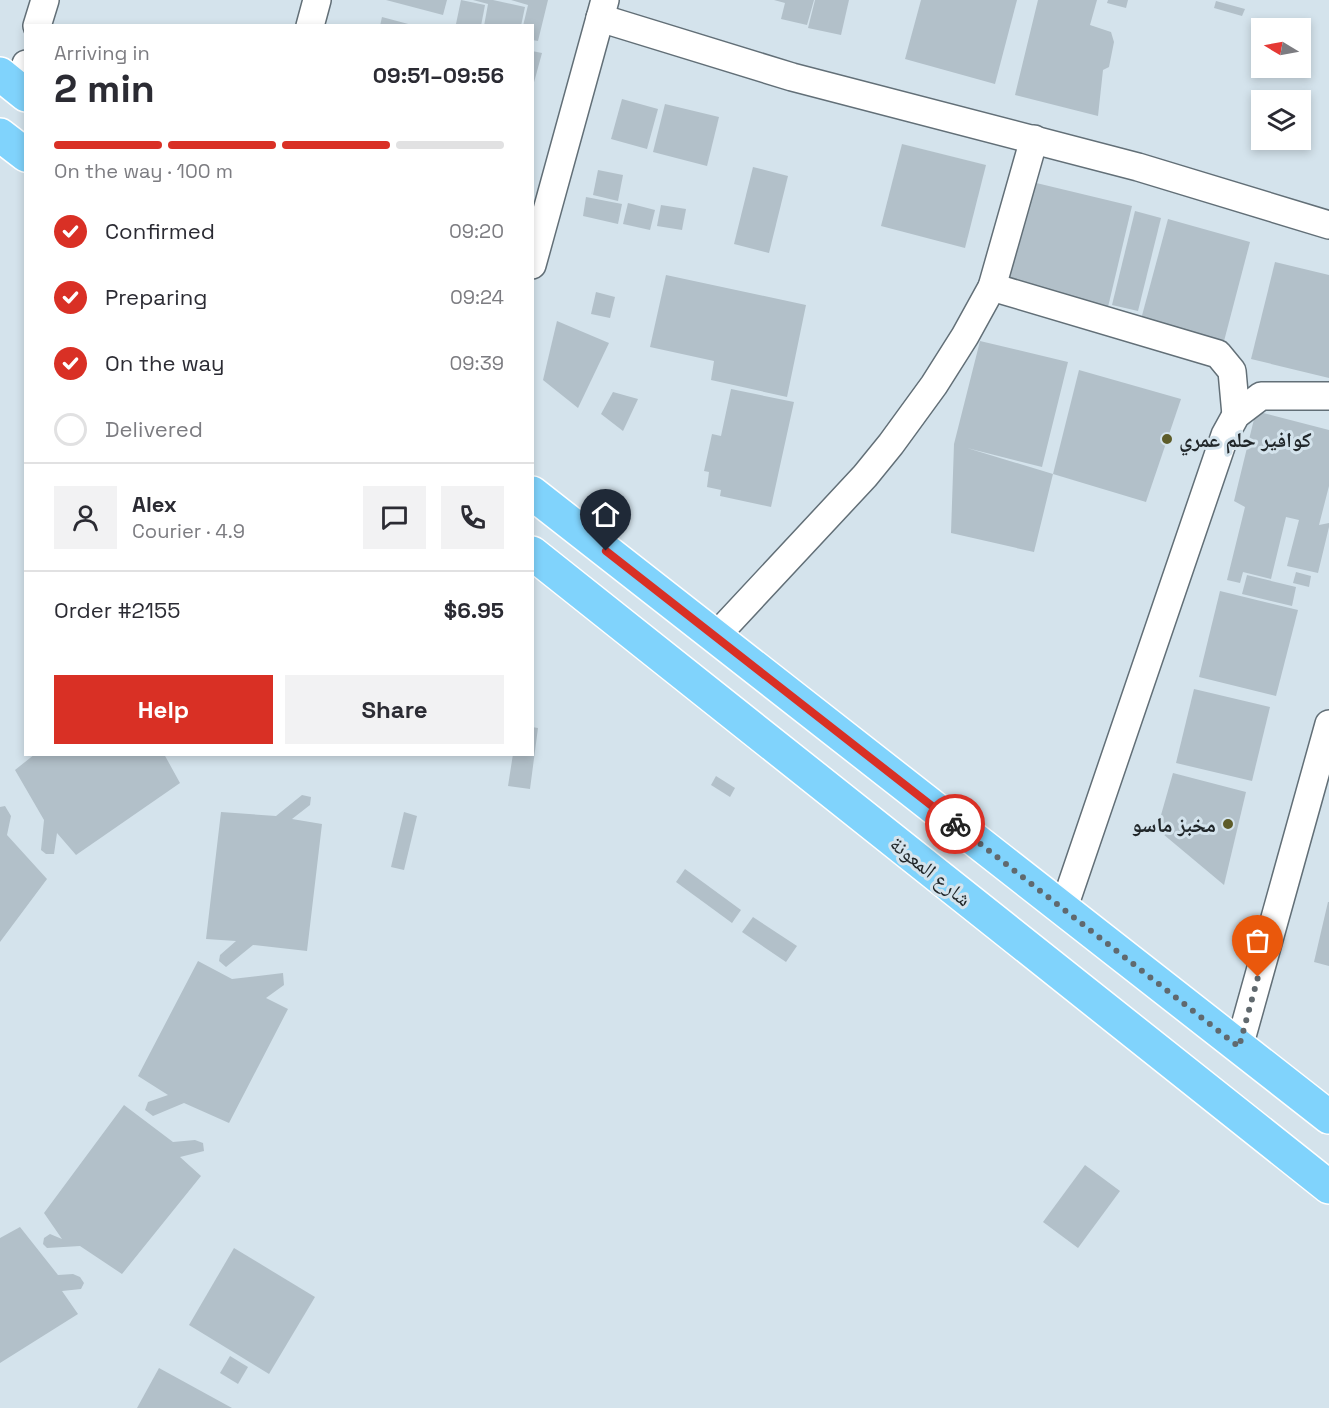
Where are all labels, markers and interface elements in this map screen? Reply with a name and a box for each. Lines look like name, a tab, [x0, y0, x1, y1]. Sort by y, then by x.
north arrow	[1251, 18, 1311, 78]
map controls	[1251, 18, 1311, 150]
text: Arriving in	[54, 40, 150, 66]
text: 09:51–09:56	[373, 61, 504, 89]
text: 2 min	[54, 64, 155, 113]
button: layers	[1251, 90, 1311, 150]
text: On the way · 100 m	[54, 158, 233, 184]
icon: check	[54, 215, 87, 248]
text: Confirmed	[105, 217, 215, 245]
text: 09:20	[449, 218, 504, 244]
icon: check	[54, 281, 87, 314]
text: Preparing	[105, 283, 207, 311]
text: 09:24	[450, 284, 504, 310]
icon: check	[54, 347, 87, 380]
text: On the way	[105, 349, 224, 377]
text: 09:39	[450, 350, 504, 376]
text: Delivered	[105, 415, 203, 443]
place label: كوافير حلم عمري	[1179, 426, 1312, 456]
marker: كوافير حلم عمري	[1160, 432, 1174, 446]
button: person	[54, 486, 117, 549]
button: chat	[363, 486, 426, 549]
button: phone	[441, 486, 504, 549]
pin	[580, 489, 631, 551]
text: Alex	[132, 490, 177, 518]
icon: home	[589, 498, 622, 531]
text: Courier · 4.9	[132, 518, 245, 544]
text: Order #2155	[54, 596, 180, 624]
text: $6.95	[444, 596, 504, 624]
button: Help	[54, 675, 273, 744]
button: Share	[285, 675, 504, 744]
courier	[925, 794, 985, 854]
icon: bike	[939, 808, 972, 841]
place label: مخبز ماسو	[1132, 811, 1216, 838]
marker: مخبز ماسو	[1221, 817, 1235, 831]
street label: شارع المعونة	[885, 830, 977, 912]
pin	[1232, 915, 1283, 977]
icon: bag	[1241, 924, 1274, 957]

